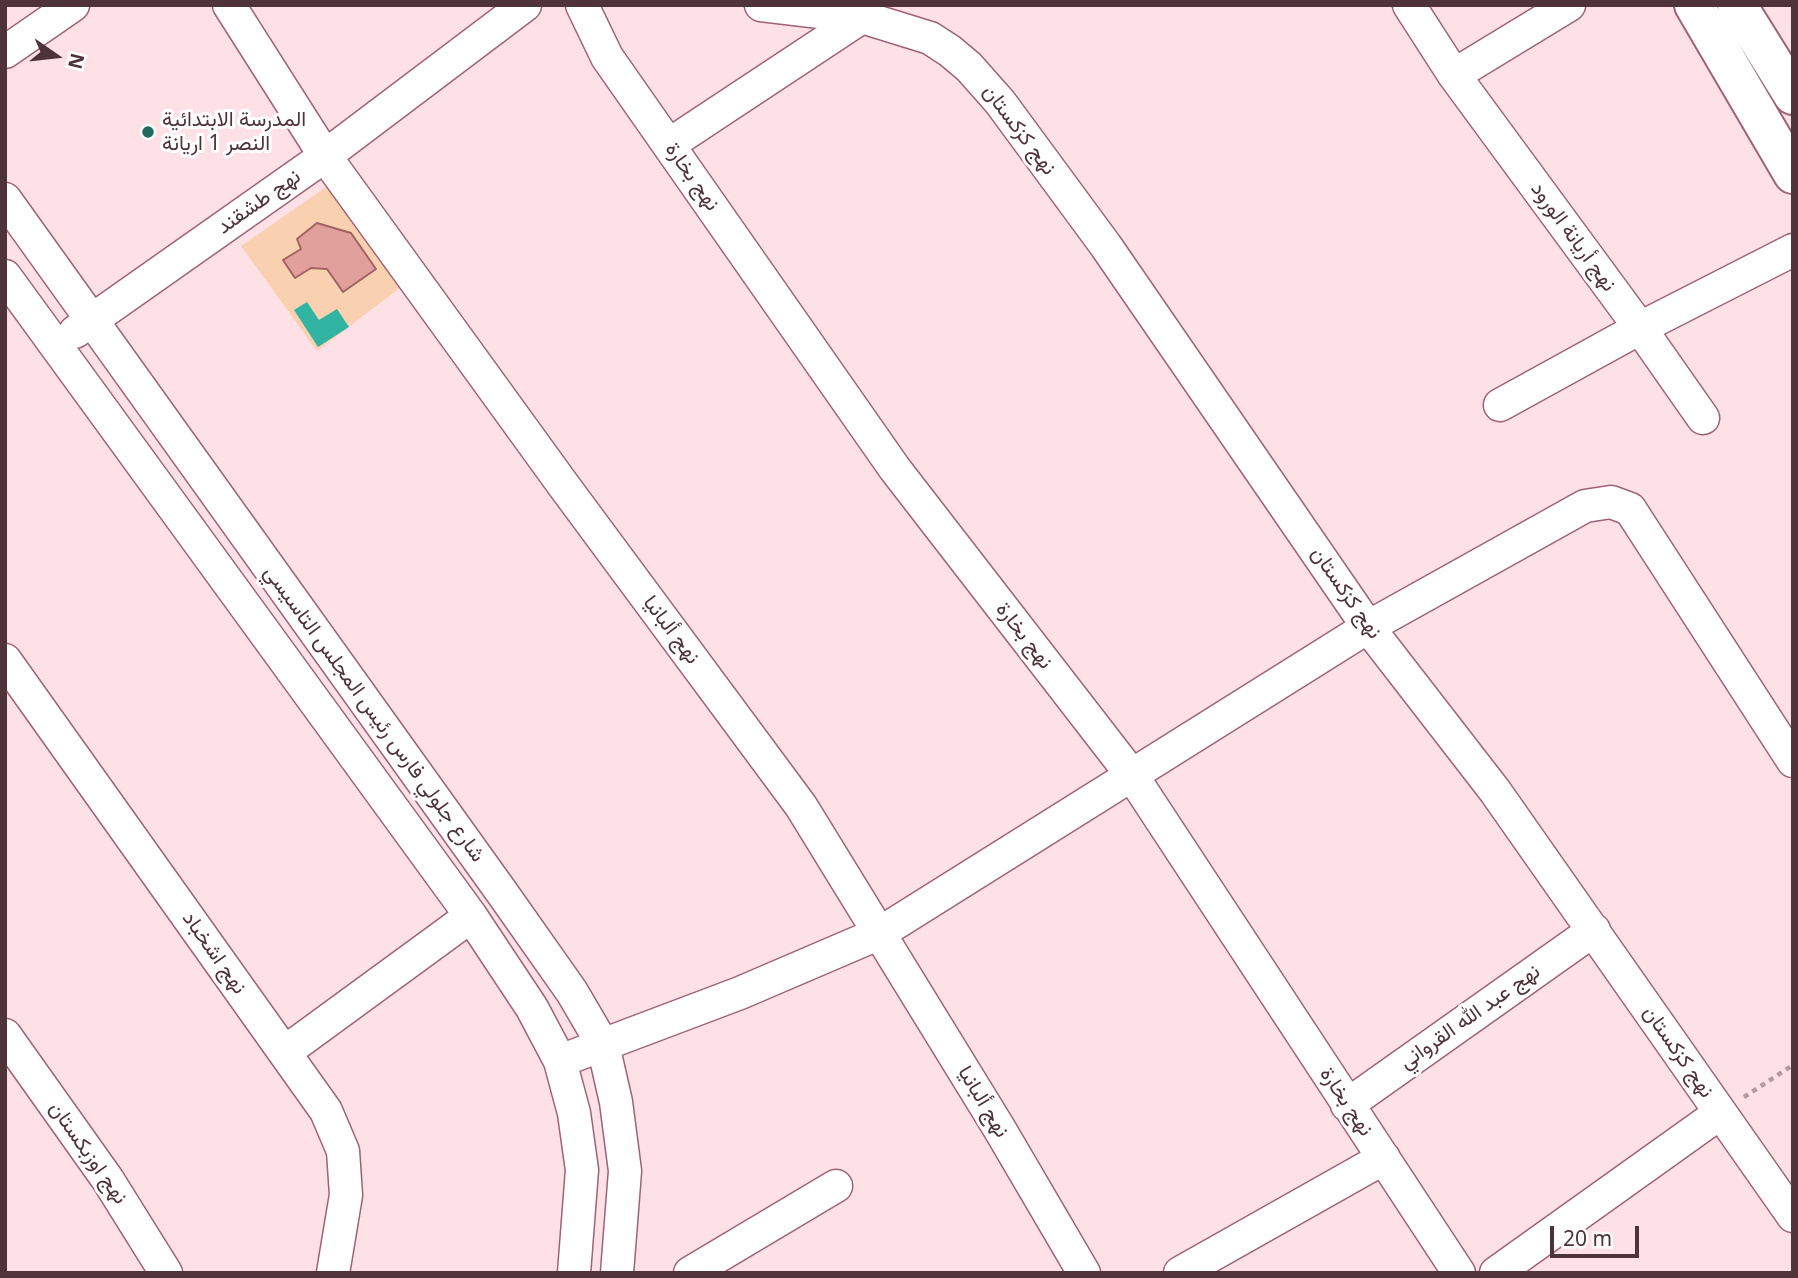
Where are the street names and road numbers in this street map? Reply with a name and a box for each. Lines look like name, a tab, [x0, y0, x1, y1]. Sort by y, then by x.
street label: نهج كزكستان	[977, 80, 1061, 180]
street label: نهج بخارة	[659, 138, 725, 216]
street label: نهج طشقند	[212, 164, 306, 240]
street label: نهج أريانة الورود	[1525, 177, 1621, 297]
street label: نهج كزكستان	[1305, 542, 1387, 644]
street label: شارع جلولي فارس رئيس المجلس التاسيسي	[258, 561, 490, 867]
street label: نهج ألبانيا	[637, 591, 705, 669]
street label: نهج بخارة	[990, 598, 1058, 674]
street label: نهج اشخباد	[176, 907, 252, 999]
street label: نهج عبد الله القرواني	[1395, 959, 1545, 1075]
street label: نهج كزكستان	[1637, 1001, 1719, 1103]
street label: نهج ألبانيا	[952, 1062, 1014, 1142]
street label: نهج بخارة	[1314, 1063, 1378, 1141]
street label: نهج اوزبكستان	[43, 1097, 133, 1209]

